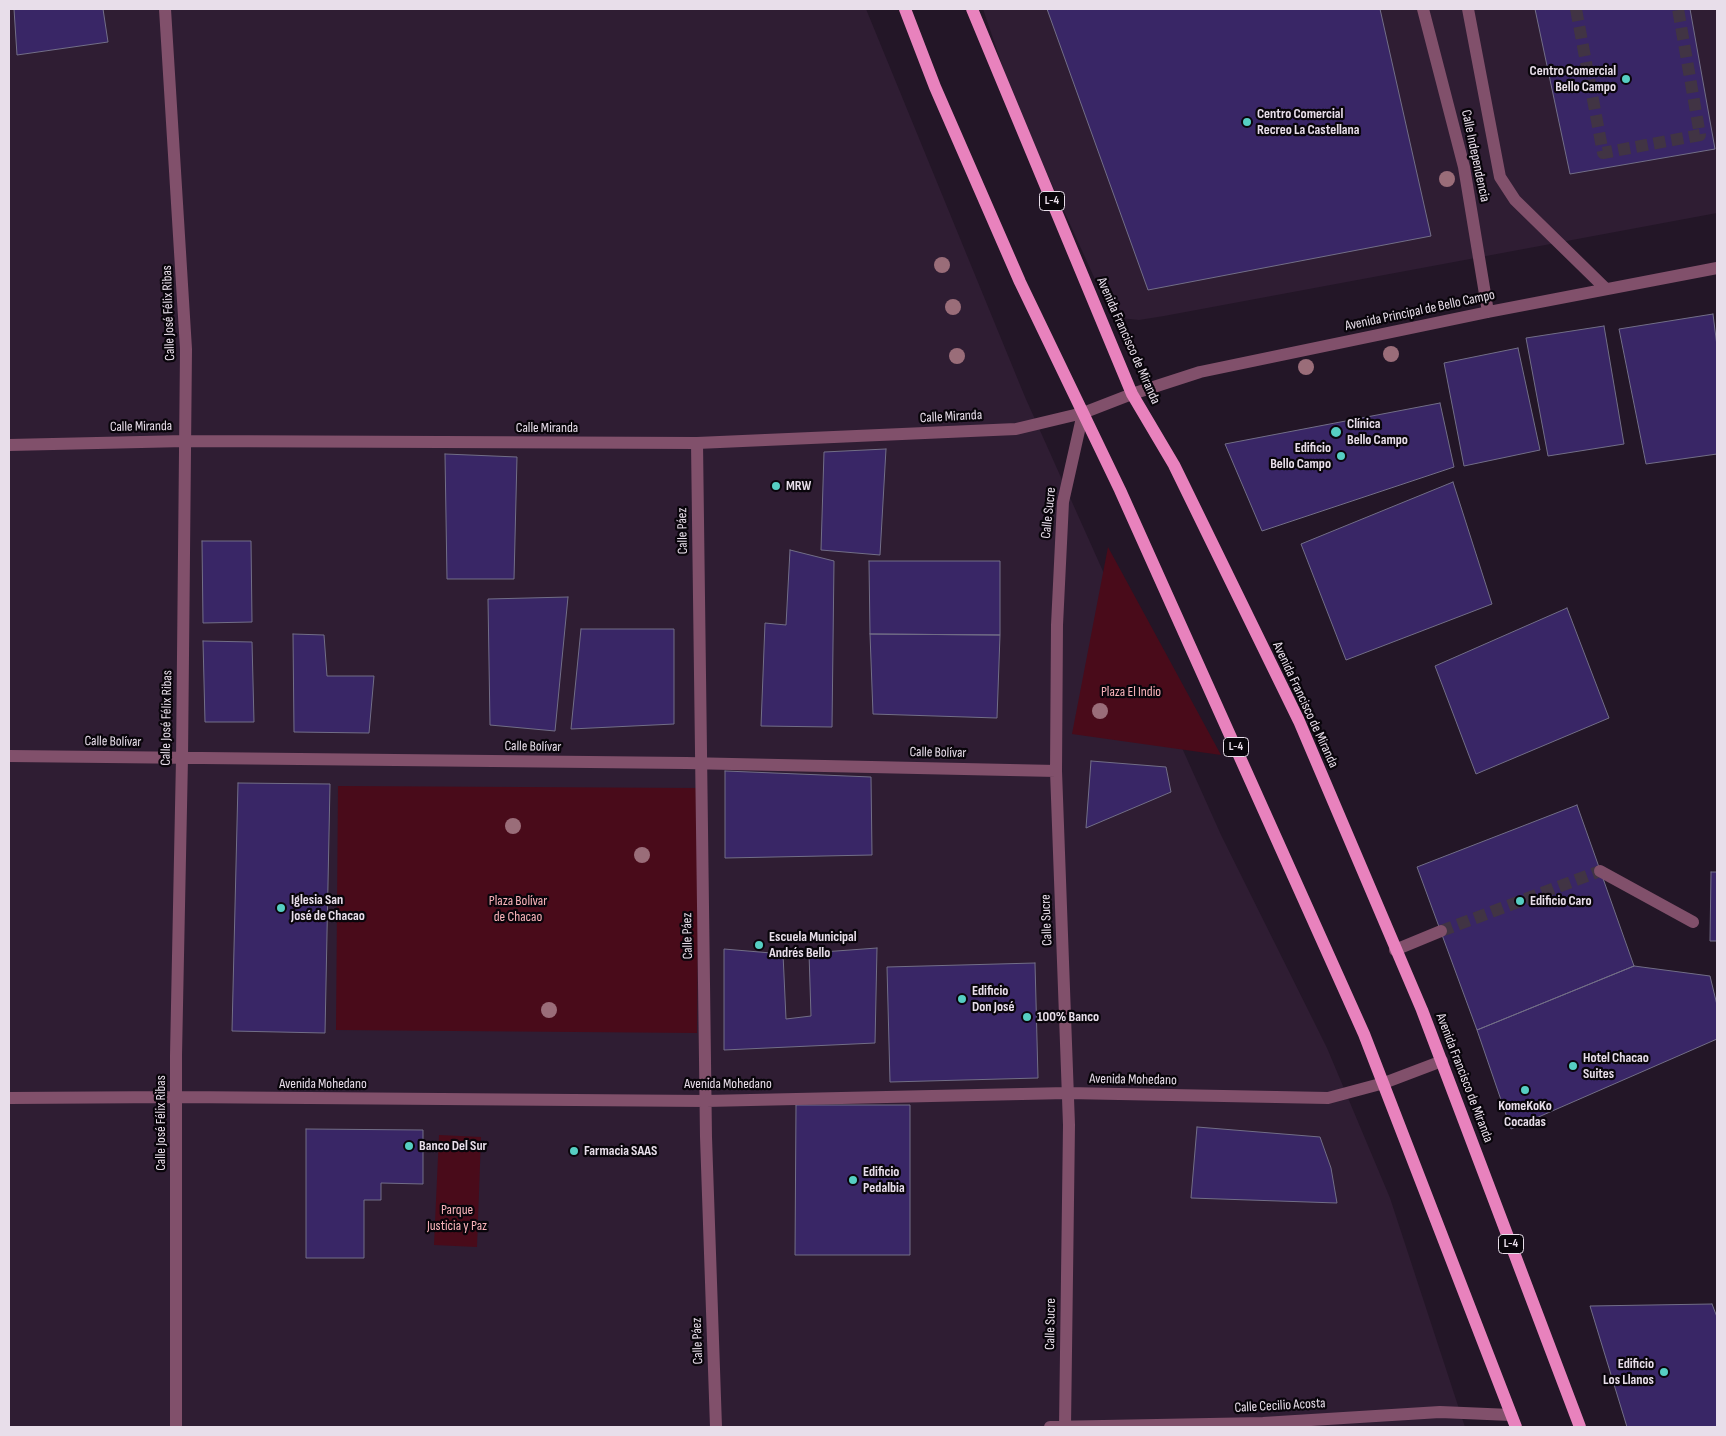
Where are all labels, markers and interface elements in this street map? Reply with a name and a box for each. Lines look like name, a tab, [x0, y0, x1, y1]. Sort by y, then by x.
place label: Centro Comercial Bello Campo	[1530, 63, 1616, 95]
marker: Centro Comercial Bello Campo	[1620, 73, 1632, 85]
place label: Centro Comercial Recreo La Castellana	[1257, 106, 1360, 138]
street label: Calle Independencia	[1457, 108, 1493, 204]
marker: Centro Comercial Recreo La Castellana	[1241, 116, 1253, 128]
road number: L-4	[1040, 192, 1064, 210]
street label: Calle José Félix Ribas	[159, 265, 179, 361]
street label: Avenida Francisco de Miranda	[1092, 275, 1164, 407]
street label: Avenida Principal de Bello Campo	[1343, 287, 1497, 335]
street label: Calle Miranda	[919, 407, 983, 427]
place label: Clínica Bello Campo	[1347, 416, 1408, 448]
street label: Calle Miranda	[110, 418, 172, 436]
street label: Calle Miranda	[516, 420, 578, 436]
marker: Clínica Bello Campo	[1329, 425, 1343, 439]
place label: Edificio Bello Campo	[1270, 440, 1331, 472]
marker: Edificio Bello Campo	[1335, 450, 1347, 462]
place label: MRW	[786, 478, 811, 494]
marker: MRW	[770, 480, 782, 492]
street label: Calle Sucre	[1038, 486, 1060, 540]
street label: Calle Páez	[674, 507, 692, 555]
street label: Avenida Francisco de Miranda	[1268, 639, 1342, 771]
street label: Calle José Félix Ribas	[158, 670, 176, 766]
park label: Plaza El Indio	[1101, 684, 1161, 700]
street label: Calle Bolívar	[84, 733, 142, 751]
street label: Calle Bolívar	[504, 738, 562, 756]
road number: L-4	[1224, 738, 1248, 756]
street label: Calle Bolívar	[909, 744, 967, 762]
place label: Iglesia San José de Chacao	[291, 892, 365, 924]
park label: Plaza Bolívar de Chacao	[489, 893, 547, 926]
place label: Edificio Caro	[1530, 893, 1592, 909]
street label: Calle Sucre	[1038, 894, 1056, 946]
marker: Edificio Caro	[1514, 895, 1526, 907]
marker: Iglesia San José de Chacao	[275, 902, 287, 914]
street label: Calle Páez	[679, 912, 697, 960]
place label: Escuela Municipal Andrés Bello	[769, 929, 857, 962]
marker: Escuela Municipal Andrés Bello	[753, 939, 765, 951]
place label: Edificio Don José	[972, 983, 1014, 1016]
marker: Edificio Don José	[956, 993, 968, 1005]
place label: 100% Banco	[1037, 1009, 1099, 1025]
marker: 100% Banco	[1021, 1011, 1033, 1023]
street label: Avenida Francisco de Miranda	[1432, 1011, 1496, 1145]
place label: Hotel Chacao Suites	[1583, 1050, 1649, 1082]
marker: Hotel Chacao Suites	[1567, 1060, 1579, 1072]
street label: Avenida Mohedano	[1089, 1071, 1177, 1089]
street label: Calle José Félix Ribas	[153, 1075, 169, 1171]
street label: Avenida Mohedano	[279, 1076, 367, 1092]
street label: Avenida Mohedano	[684, 1076, 772, 1092]
marker: KomeKoKo Cocadas	[1519, 1084, 1531, 1096]
place label: KomeKoKo Cocadas	[1498, 1098, 1552, 1130]
place label: Banco Del Sur	[419, 1138, 487, 1154]
marker: Banco Del Sur	[403, 1140, 415, 1152]
place label: Farmacia SAAS	[584, 1143, 657, 1159]
marker: Farmacia SAAS	[568, 1145, 580, 1157]
place label: Edificio Pedalbia	[863, 1164, 905, 1196]
marker: Edificio Pedalbia	[847, 1174, 859, 1186]
park label: Parque Justicia y Paz	[427, 1202, 487, 1234]
road number: L-4	[1498, 1234, 1524, 1254]
street label: Calle Sucre	[1042, 1298, 1060, 1350]
street label: Calle Páez	[689, 1317, 707, 1365]
place label: Edificio Los Llanos	[1603, 1356, 1654, 1388]
marker: Edificio Los Llanos	[1658, 1366, 1670, 1378]
street label: Calle Cecilio Acosta	[1234, 1395, 1326, 1417]

